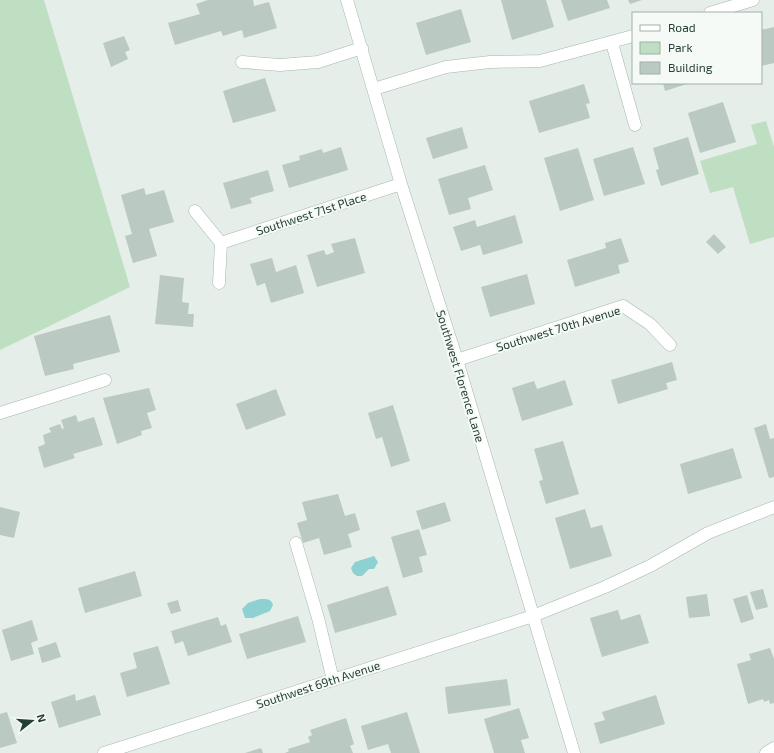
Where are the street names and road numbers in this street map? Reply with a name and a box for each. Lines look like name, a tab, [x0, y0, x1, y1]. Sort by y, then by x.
street label: Southwest 71st Place	[254, 189, 368, 237]
street label: Southwest 70th Avenue	[494, 302, 622, 354]
street label: Southwest Florence Lane	[434, 308, 488, 444]
street label: Southwest 69th Avenue	[254, 657, 382, 711]

